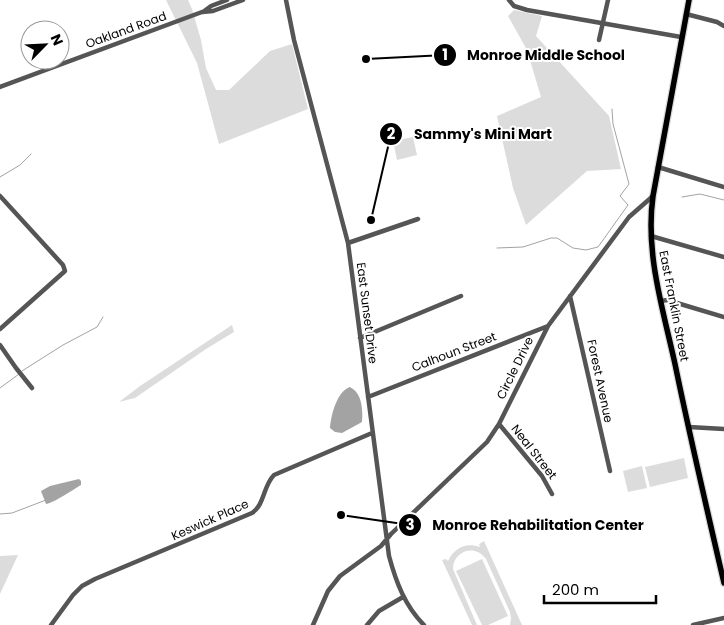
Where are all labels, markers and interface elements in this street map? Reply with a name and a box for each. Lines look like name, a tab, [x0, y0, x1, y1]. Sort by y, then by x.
street label: Oakland Road	[83, 7, 169, 52]
north arrow	[20, 20, 70, 70]
text: N	[46, 31, 68, 49]
callout: Monroe Middle School	[432, 41, 635, 70]
text: 1	[442, 44, 448, 65]
text: Monroe Middle School	[467, 45, 625, 65]
callout: Sammy's Mini Mart	[379, 120, 562, 149]
text: 2	[387, 123, 396, 144]
text: Sammy's Mini Mart	[414, 124, 552, 144]
street label: East Franklin Street	[655, 249, 694, 363]
street label: East Sunset Drive	[353, 261, 382, 365]
street label: Calhoun Street	[409, 328, 499, 375]
street label: Circle Drive	[492, 334, 537, 402]
street label: Forest Avenue	[583, 338, 618, 424]
street label: Neal Street	[508, 421, 561, 483]
street label: Keswick Place	[168, 495, 251, 544]
callout: Monroe Rehabilitation Center	[397, 511, 654, 540]
text: 3	[405, 514, 415, 535]
text: Monroe Rehabilitation Center	[432, 515, 644, 535]
scale bar	[544, 572, 656, 604]
text: 200 m	[552, 579, 599, 600]

